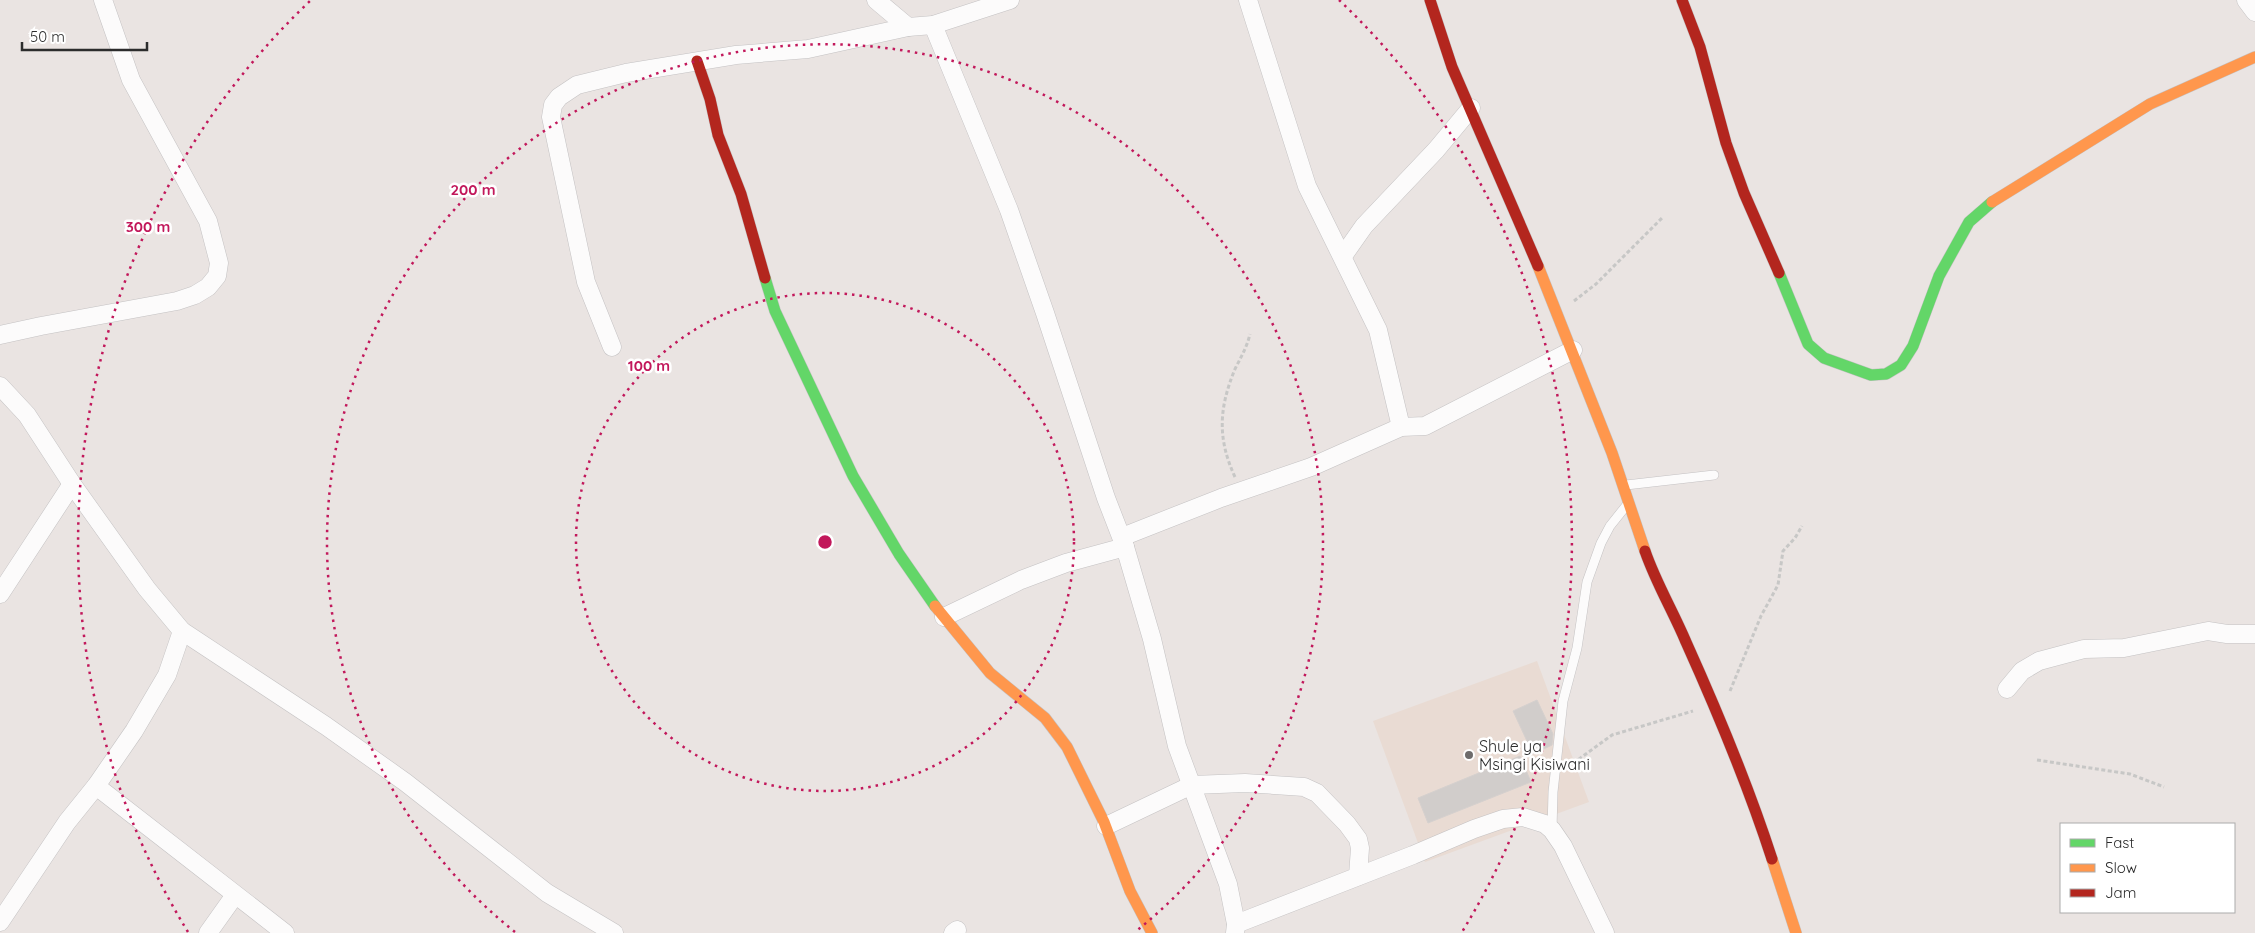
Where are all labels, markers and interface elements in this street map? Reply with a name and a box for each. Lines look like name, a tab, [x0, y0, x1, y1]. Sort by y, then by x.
scale bar	[22, 20, 148, 52]
text: 50 m	[30, 27, 65, 46]
text: 200 m	[451, 180, 496, 199]
text: 300 m	[126, 217, 170, 236]
text: 100 m	[628, 356, 670, 375]
centre of rings	[816, 533, 834, 551]
place label: Shule ya Msingi Kisiwani	[1479, 736, 1590, 774]
marker: Shule ya Msingi Kisiwani	[1463, 749, 1475, 761]
legend	[2060, 823, 2235, 913]
text: Fast	[2105, 833, 2134, 852]
text: Slow	[2105, 858, 2137, 877]
text: Jam	[2105, 883, 2136, 902]

